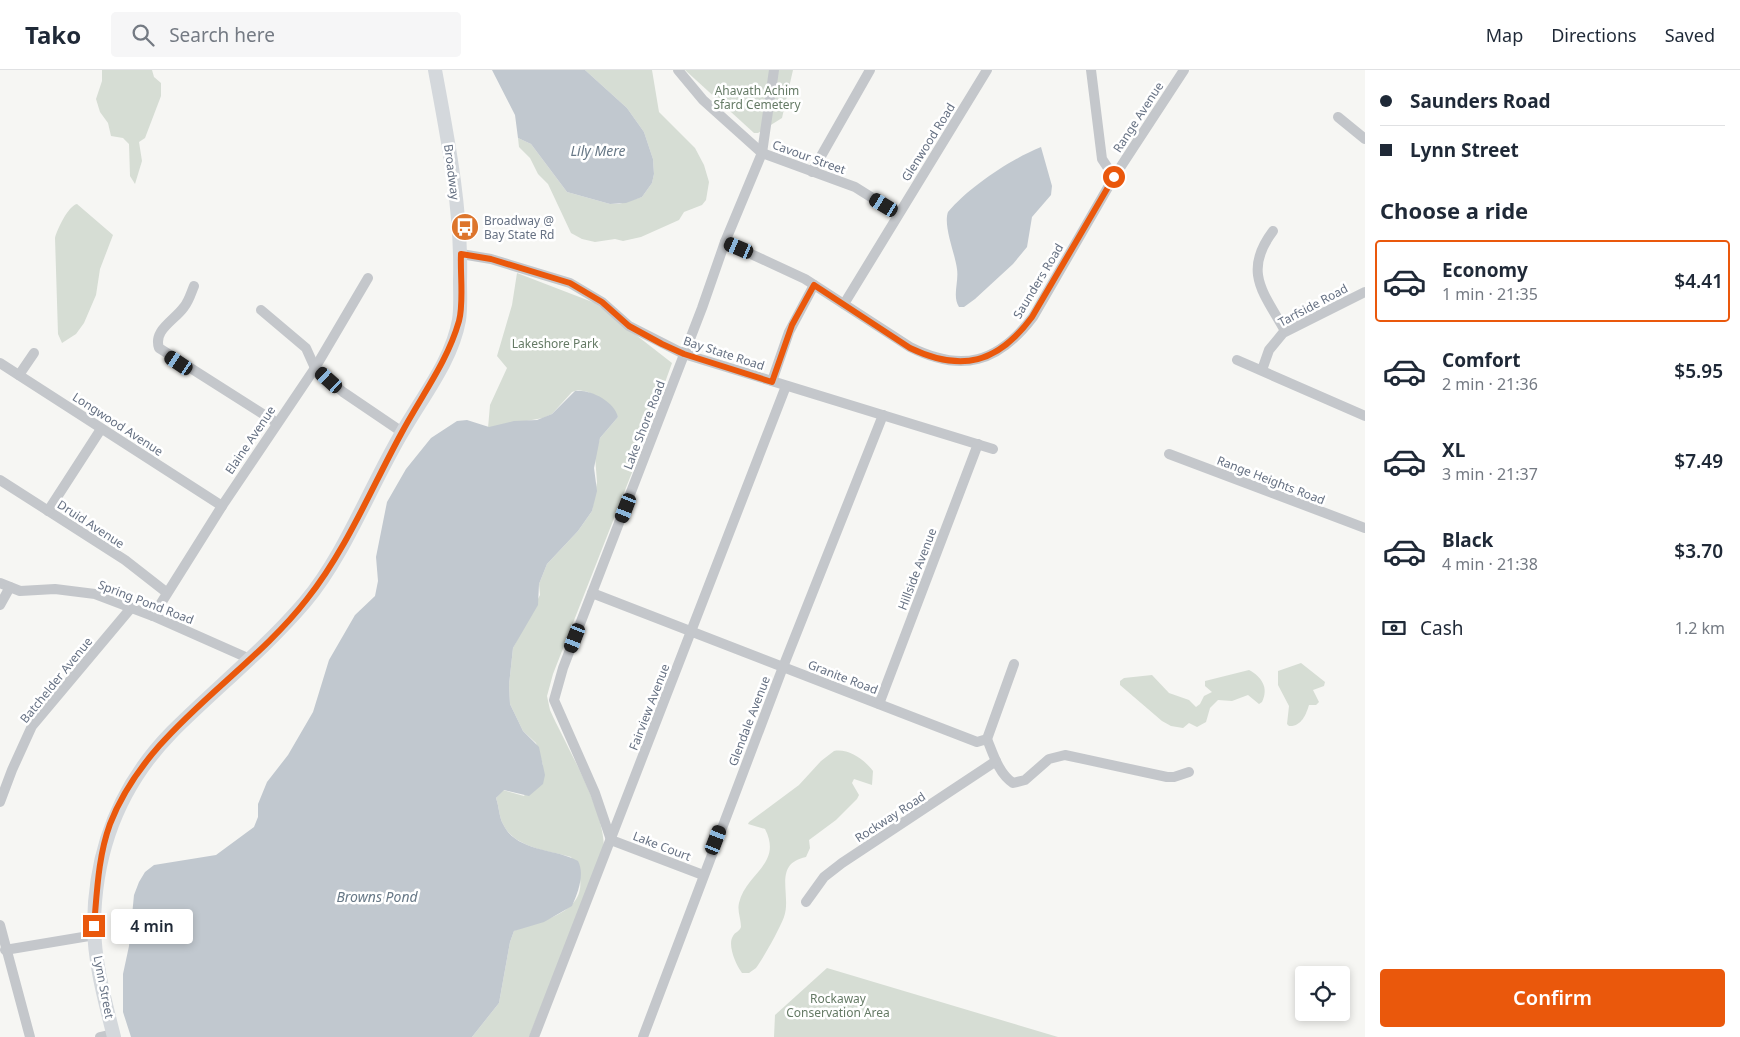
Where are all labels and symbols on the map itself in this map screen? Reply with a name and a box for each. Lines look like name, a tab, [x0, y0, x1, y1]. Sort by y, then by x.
street label: Range Avenue	[1109, 78, 1167, 156]
park label: Ahavath Achim Sfard Cemetery	[713, 82, 801, 113]
street label: Glenwood Road	[897, 100, 959, 184]
street label: Cavour Street	[770, 136, 849, 178]
water label: Lily Mere	[570, 141, 626, 160]
street label: Broadway	[440, 143, 464, 202]
route start	[1103, 166, 1125, 188]
car	[867, 191, 900, 219]
bus stop icon: Broadway @ Bay State Rd	[450, 212, 480, 242]
place label: Broadway @ Bay State Rd	[484, 212, 555, 243]
car	[722, 235, 755, 261]
street label: Saunders Road	[1009, 240, 1067, 322]
street label: Tarfside Road	[1275, 280, 1351, 330]
street label: Bay State Road	[681, 332, 767, 374]
park label: Lakeshore Park	[512, 335, 599, 352]
car	[162, 348, 195, 378]
car	[312, 364, 345, 396]
street label: Lake Shore Road	[619, 378, 669, 472]
street label: Longwood Avenue	[69, 388, 167, 460]
street label: Elaine Avenue	[221, 402, 279, 478]
street label: Range Heights Road	[1215, 452, 1327, 508]
car	[613, 491, 638, 525]
street label: Druid Avenue	[54, 496, 128, 552]
street label: Hillside Avenue	[894, 525, 941, 612]
street label: Spring Pond Road	[96, 576, 196, 628]
car	[562, 621, 587, 655]
street label: Batchelder Avenue	[16, 633, 96, 727]
street label: Granite Road	[806, 656, 880, 698]
street label: Fairview Avenue	[625, 661, 673, 753]
street label: Glendale Avenue	[724, 673, 774, 769]
street label: Rockway Road	[851, 788, 929, 846]
car	[703, 823, 728, 857]
street label: Lake Court	[631, 827, 694, 865]
water label: Browns Pond	[336, 887, 419, 906]
callout: 4 min	[112, 908, 194, 944]
route end	[83, 915, 105, 937]
street label: Lynn Street	[90, 954, 119, 1021]
park label: Rockaway Conservation Area	[786, 990, 890, 1021]

